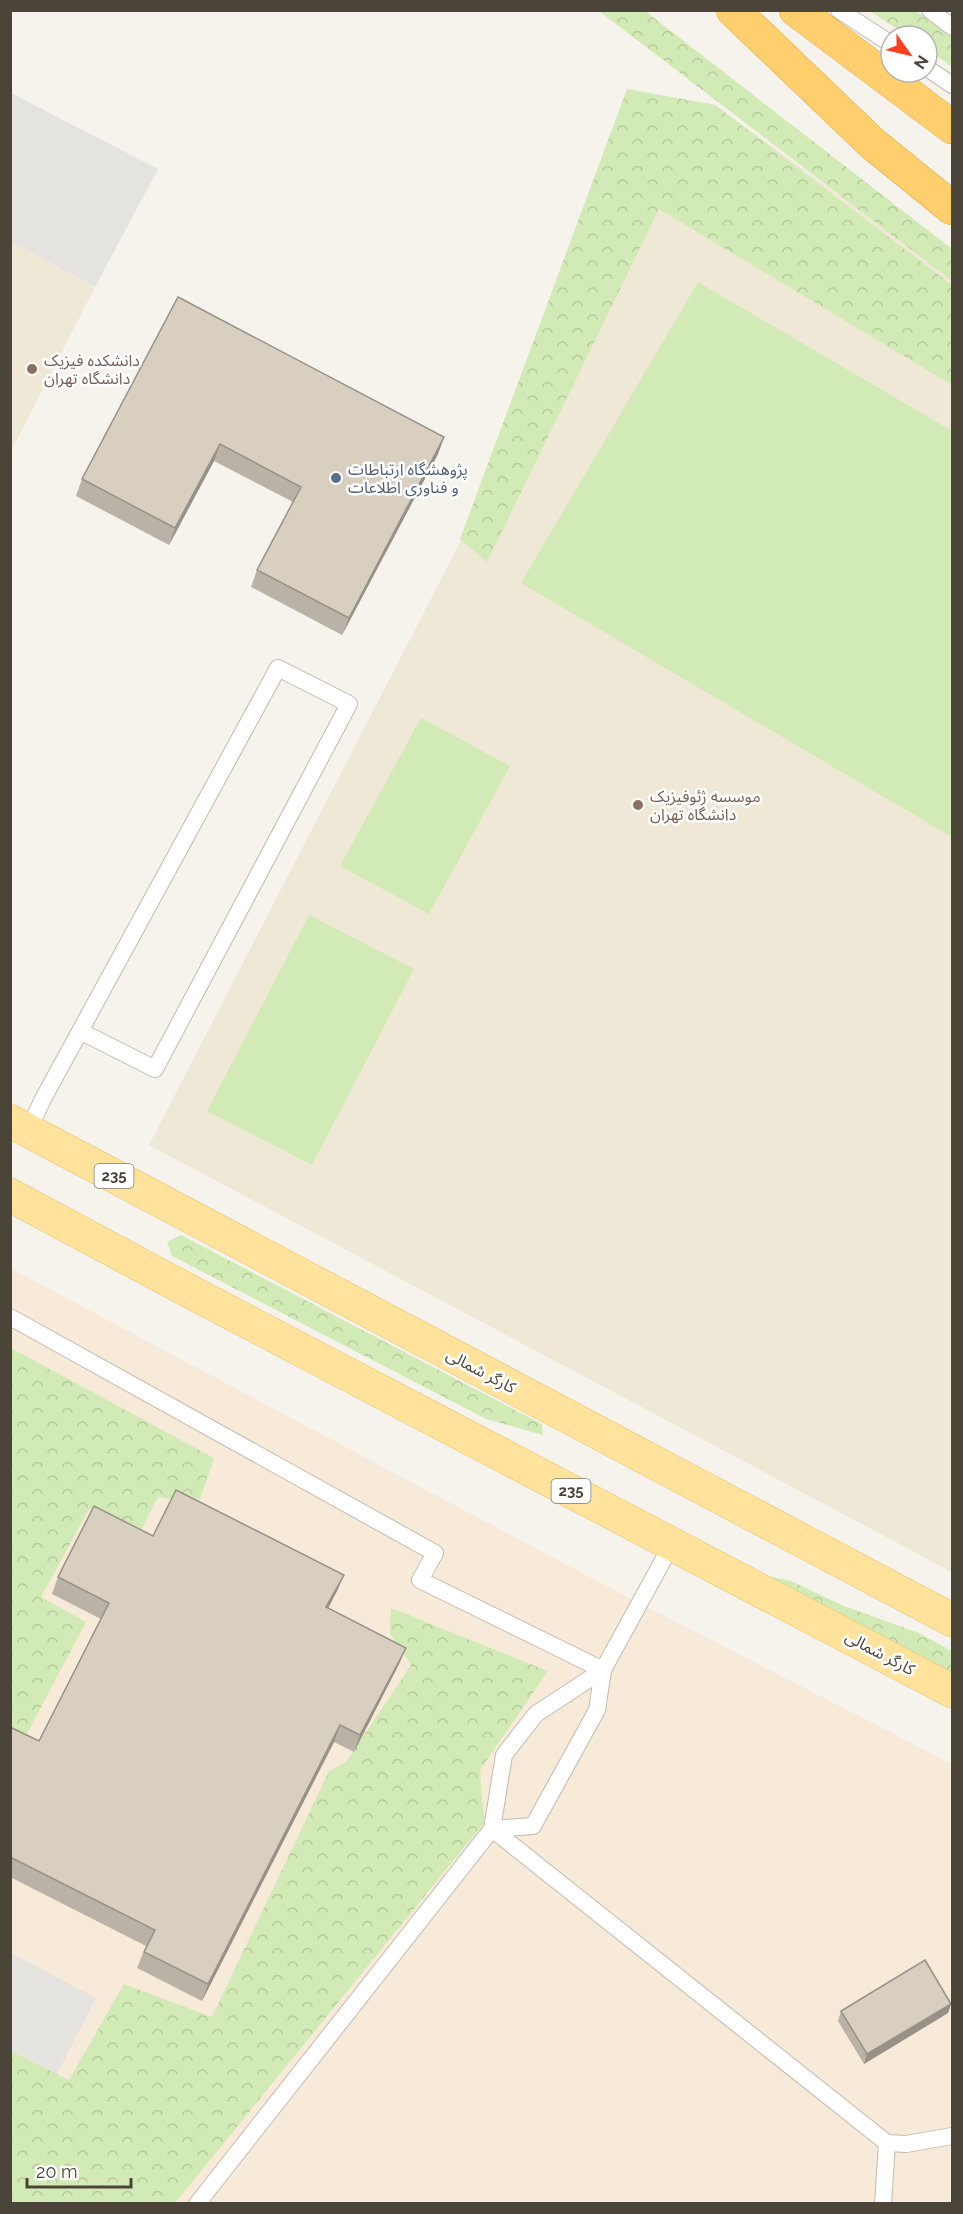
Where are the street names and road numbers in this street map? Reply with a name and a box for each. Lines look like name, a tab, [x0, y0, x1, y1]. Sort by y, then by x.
road number: 235	[94, 1164, 134, 1188]
street label: کارگر شمالی	[443, 1345, 519, 1397]
road number: 235	[552, 1479, 590, 1503]
street label: کارگر شمالی	[842, 1627, 918, 1679]

